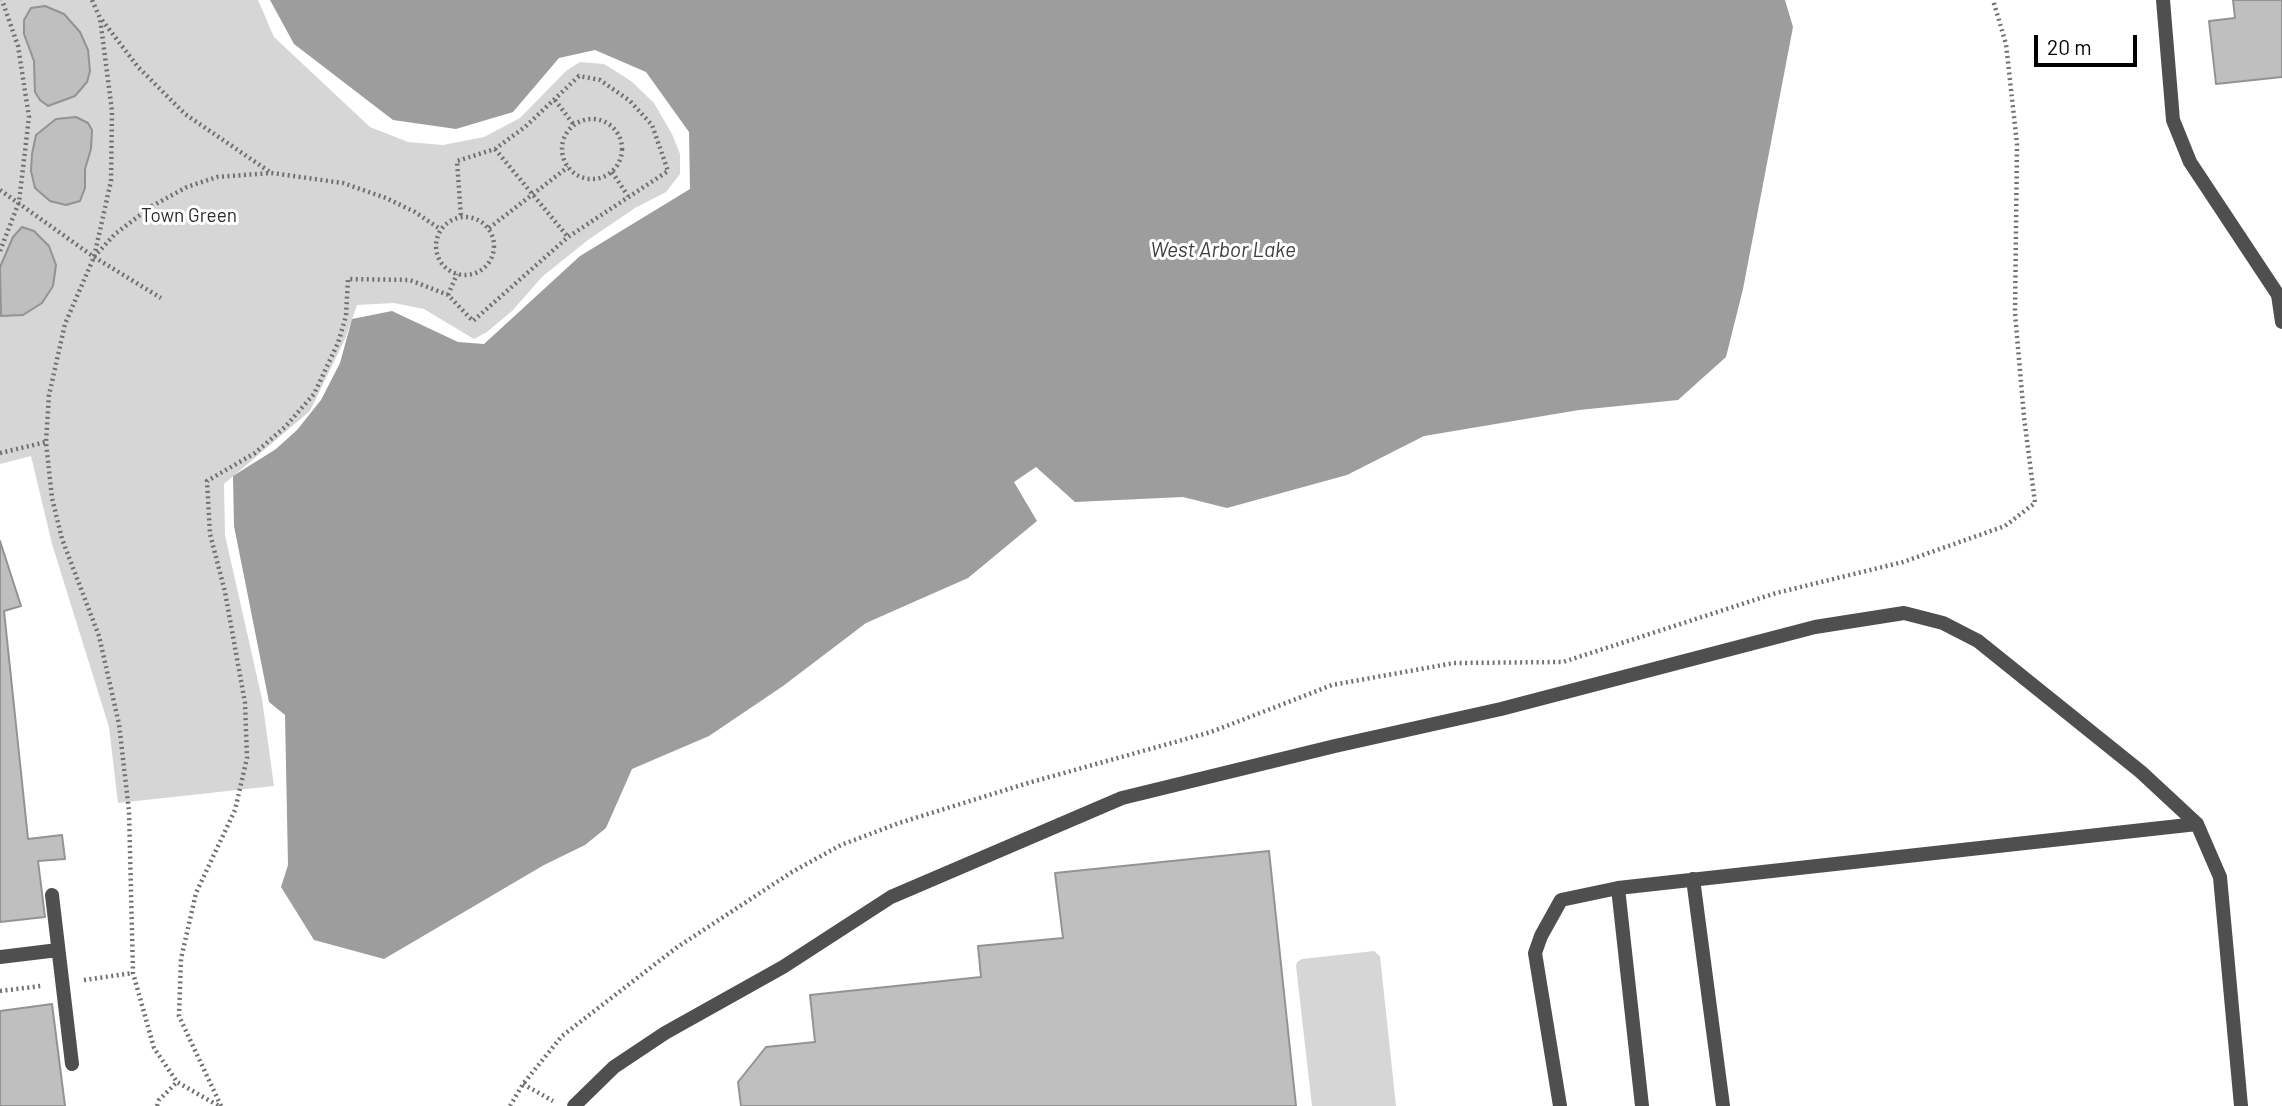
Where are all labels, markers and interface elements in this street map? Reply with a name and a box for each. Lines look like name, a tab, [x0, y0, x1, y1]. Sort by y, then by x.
scale bar	[2037, 21, 2140, 65]
text: 20 m	[2047, 34, 2092, 59]
park label: Town Green	[141, 205, 237, 227]
water label: West Arbor Lake	[1150, 237, 1296, 263]

